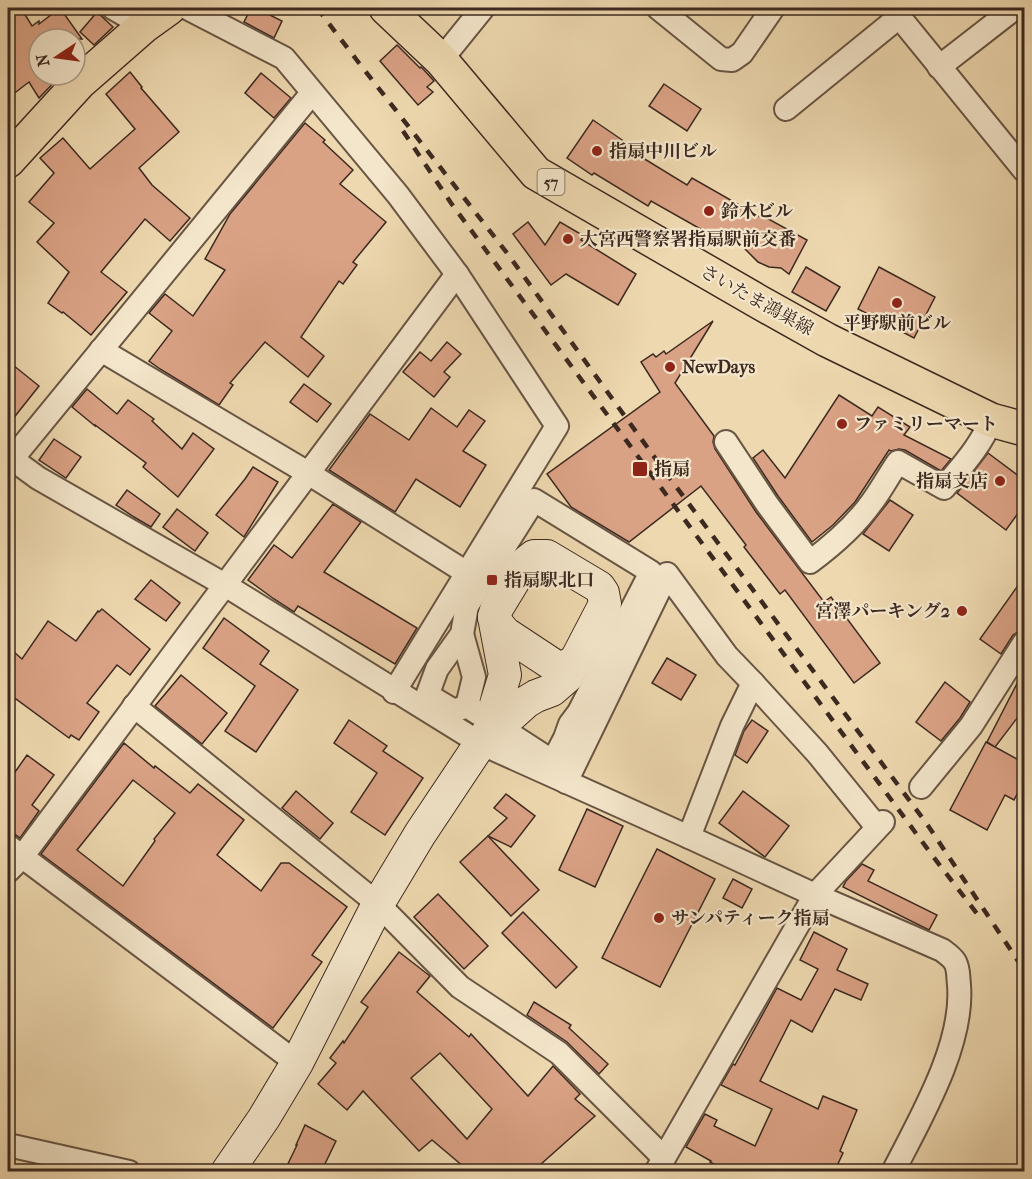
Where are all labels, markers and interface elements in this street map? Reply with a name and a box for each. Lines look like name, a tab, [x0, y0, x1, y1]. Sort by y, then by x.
north arrow	[27, 27, 87, 87]
text: N	[32, 51, 53, 68]
place label: 指扇中川ビル	[609, 141, 717, 162]
marker: 指扇中川ビル	[590, 144, 604, 158]
road number: 57	[538, 169, 564, 195]
place label: 鈴木ビル	[721, 201, 793, 222]
marker: 鈴木ビル	[702, 204, 716, 218]
place label: 大宮西警察署指扇駅前交番	[580, 229, 796, 250]
marker: 大宮西警察署指扇駅前交番	[561, 232, 575, 246]
street label: さいたま鴻巣線	[697, 261, 817, 340]
marker: 平野駅前ビル	[890, 296, 904, 310]
place label: 平野駅前ビル	[843, 313, 951, 334]
place label: NewDays	[682, 357, 755, 378]
marker: NewDays	[663, 360, 677, 374]
place label: ファミリーマート	[854, 414, 998, 435]
marker: ファミリーマート	[835, 417, 849, 431]
place label: 指扇	[654, 459, 690, 480]
marker: 指扇	[631, 460, 649, 478]
place label: 指扇支店	[916, 471, 988, 492]
marker: 指扇支店	[993, 474, 1007, 488]
place label: 指扇駅北口	[504, 570, 594, 591]
marker: 指扇駅北口	[485, 573, 499, 587]
place label: 宮澤パーキング2	[815, 601, 950, 622]
marker: 宮澤パーキング2	[955, 604, 969, 618]
place label: サンパティーク指扇	[671, 908, 829, 929]
marker: サンパティーク指扇	[652, 911, 666, 925]

